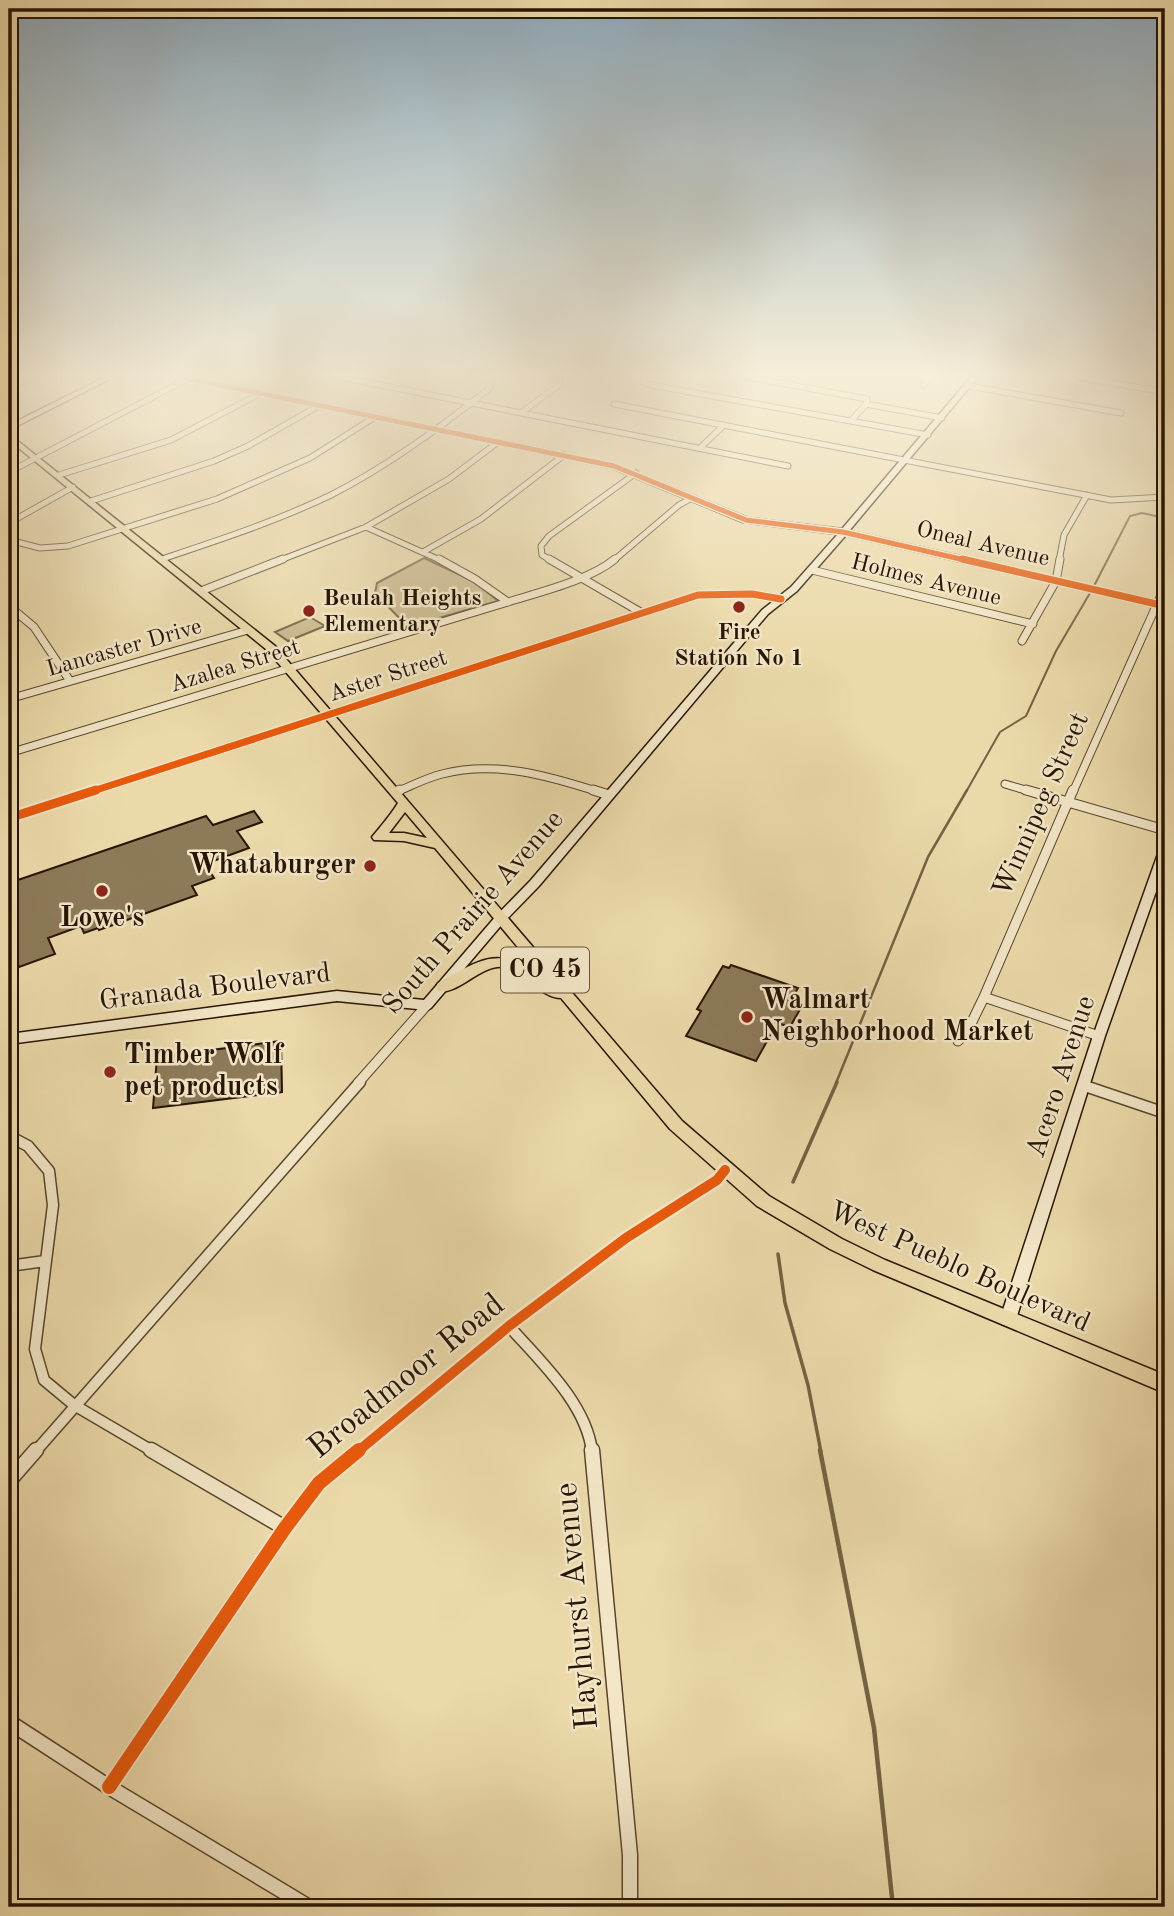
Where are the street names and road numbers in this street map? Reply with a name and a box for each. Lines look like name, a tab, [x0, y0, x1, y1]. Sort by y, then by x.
street label: Oneal Avenue	[914, 517, 1052, 571]
street label: Holmes Avenue	[848, 550, 1004, 610]
street label: Lancaster Drive	[44, 615, 204, 681]
street label: Azalea Street	[167, 635, 303, 697]
street label: Aster Street	[326, 646, 450, 706]
street label: Winnipeg Street	[989, 709, 1095, 901]
street label: South Prairie Avenue	[378, 806, 570, 1020]
road number: CO 45	[501, 948, 589, 993]
street label: Granada Boulevard	[98, 960, 332, 1016]
street label: Acero Avenue	[1023, 992, 1101, 1162]
street label: West Pueblo Boulevard	[824, 1198, 1094, 1338]
street label: Broadmoor Road	[303, 1288, 511, 1466]
street label: Hayhurst Avenue	[551, 1481, 605, 1731]

